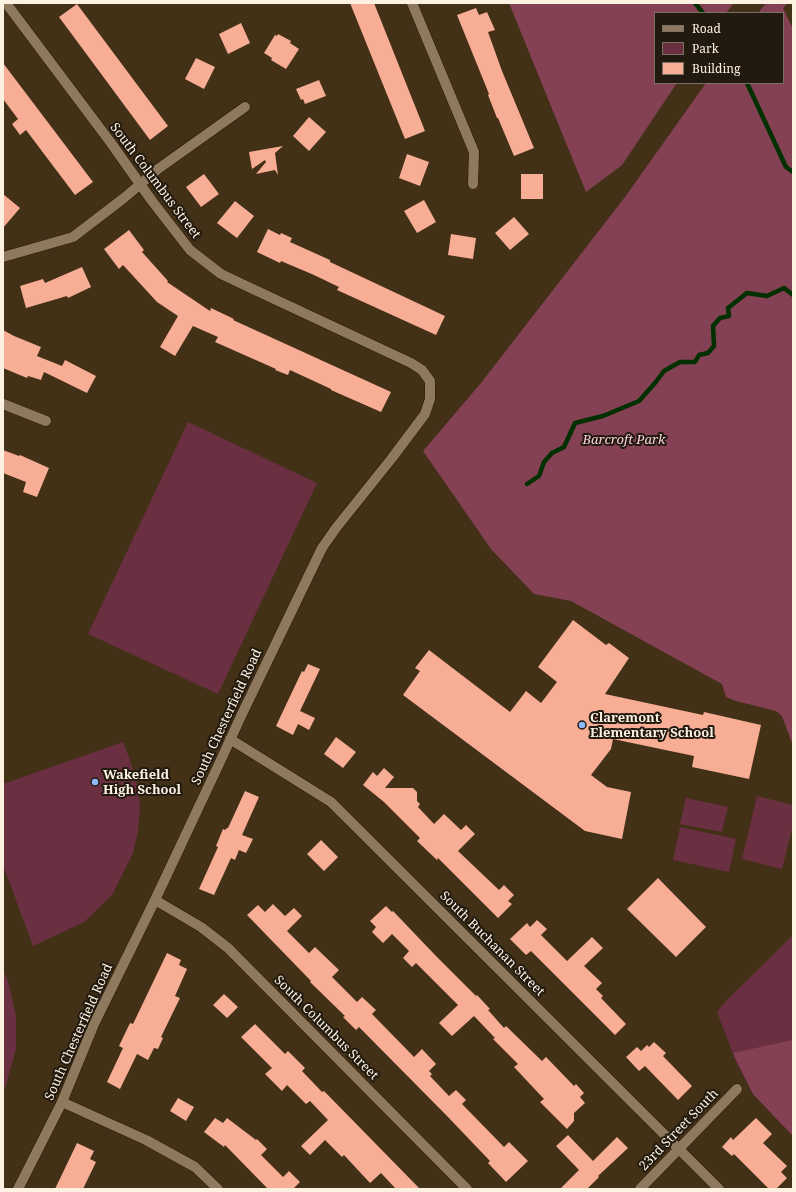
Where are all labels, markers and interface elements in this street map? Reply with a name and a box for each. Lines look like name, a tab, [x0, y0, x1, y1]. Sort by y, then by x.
legend	[654, 12, 784, 84]
text: Road	[692, 20, 721, 37]
text: Park	[692, 40, 719, 57]
text: Building	[692, 60, 740, 77]
street label: South Columbus Street	[106, 120, 204, 242]
park label: Barcroft Park	[583, 432, 665, 448]
street label: South Chesterfield Road	[189, 647, 265, 787]
place label: Claremont Elementary School	[590, 710, 714, 741]
marker: Claremont Elementary School	[577, 720, 587, 730]
place label: Wakefield High School	[103, 767, 181, 798]
marker: Wakefield High School	[90, 777, 100, 787]
street label: South Buchanan Street	[436, 888, 548, 1000]
street label: South Chesterfield Road	[42, 961, 116, 1103]
street label: South Columbus Street	[271, 973, 381, 1083]
street label: 23rd Street South	[636, 1086, 722, 1174]

